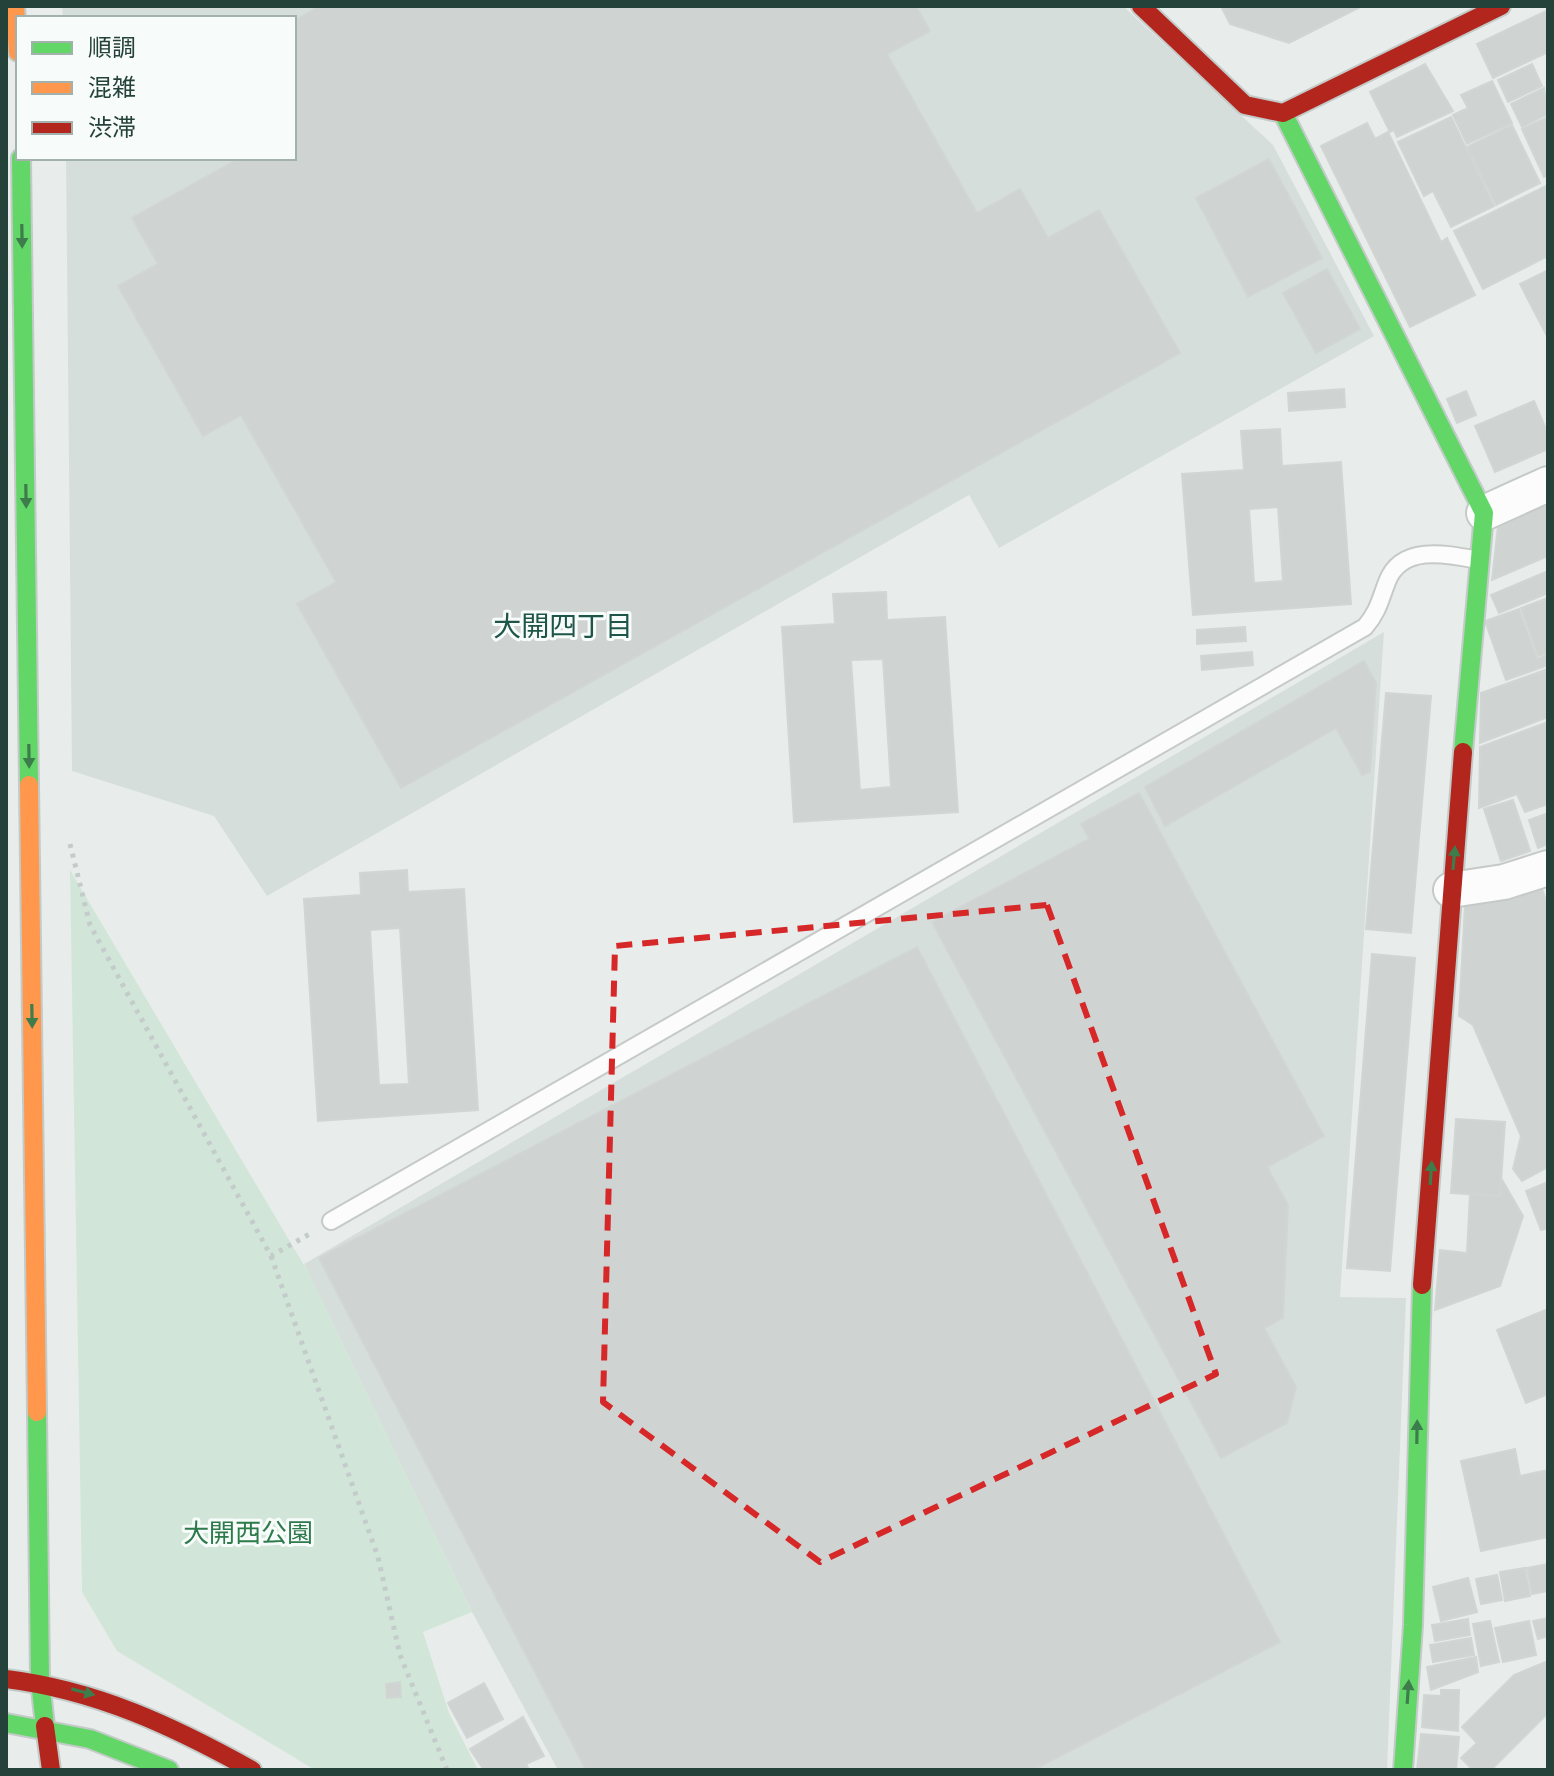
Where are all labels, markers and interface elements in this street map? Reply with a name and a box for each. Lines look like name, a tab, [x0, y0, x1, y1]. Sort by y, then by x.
legend	[16, 16, 296, 160]
text: 順調	[88, 33, 136, 62]
text: 混雑	[88, 73, 136, 102]
text: 渋滞	[88, 113, 136, 142]
one-way arrow	[16, 224, 28, 249]
one-way arrow	[20, 484, 32, 509]
district label: 大開四丁目	[493, 610, 633, 643]
one-way arrow	[23, 744, 35, 769]
one-way arrow	[1448, 845, 1461, 870]
one-way arrow	[26, 1004, 39, 1029]
one-way arrow	[1424, 1160, 1437, 1185]
one-way arrow	[1410, 1419, 1423, 1444]
park label: 大開西公園	[183, 1518, 313, 1548]
one-way arrow	[1402, 1679, 1415, 1704]
one-way arrow	[70, 1686, 95, 1698]

